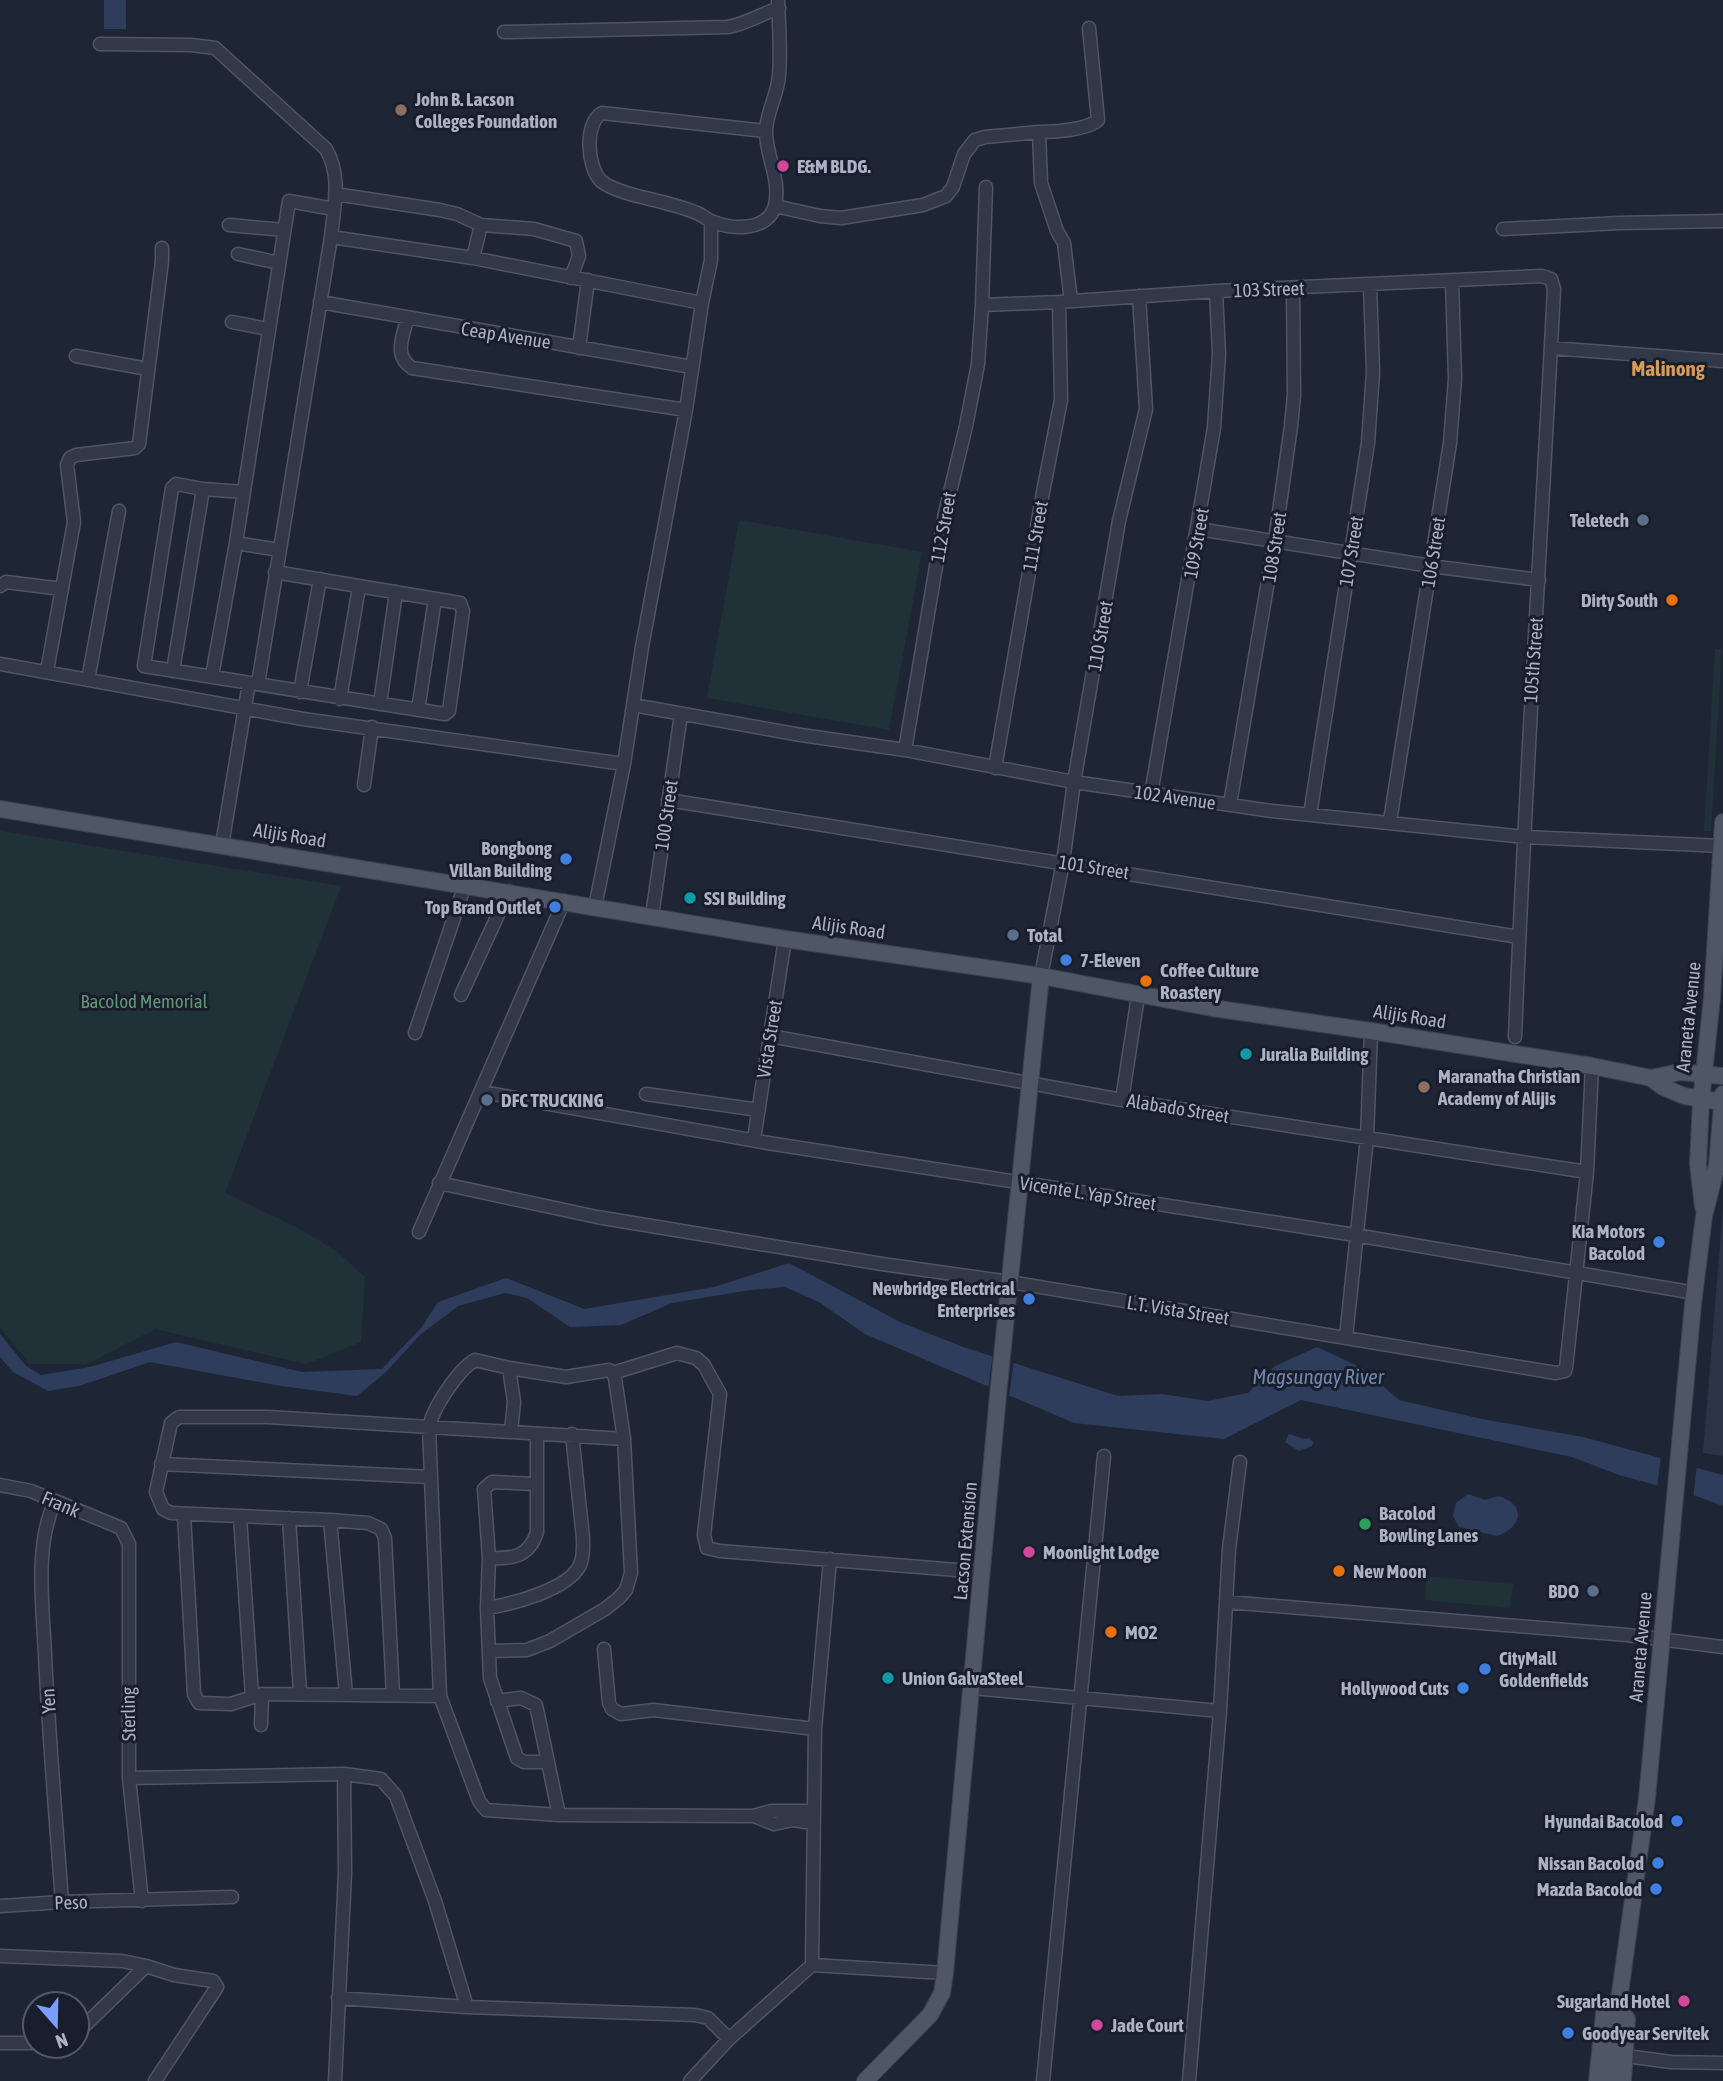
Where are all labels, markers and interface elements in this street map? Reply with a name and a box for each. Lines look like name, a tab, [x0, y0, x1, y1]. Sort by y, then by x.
place label: John B. Lacson Colleges Foundation	[414, 88, 557, 132]
marker: John B. Lacson Colleges Foundation	[393, 102, 409, 118]
place label: E&M BLDG.	[797, 155, 871, 177]
marker: E&M BLDG.	[775, 158, 791, 174]
street label: 103 Street	[1233, 277, 1305, 301]
street label: Ceap Avenue	[460, 317, 552, 353]
district label: Malinong	[1631, 356, 1706, 380]
street label: 112 Street	[926, 490, 960, 564]
street label: 111 Street	[1018, 499, 1052, 573]
street label: 109 Street	[1179, 506, 1213, 580]
place label: Teletech	[1570, 509, 1629, 531]
street label: 108 Street	[1258, 510, 1290, 584]
marker: Teletech	[1635, 512, 1651, 528]
street label: 107 Street	[1335, 514, 1367, 588]
street label: 106 Street	[1417, 515, 1449, 589]
place label: Dirty South	[1581, 589, 1658, 611]
marker: Dirty South	[1664, 592, 1680, 608]
street label: 110 Street	[1083, 599, 1117, 673]
street label: 105th Street	[1519, 616, 1547, 704]
street label: 100 Street	[650, 778, 682, 852]
street label: 102 Avenue	[1133, 780, 1217, 814]
street label: Alijis Road	[252, 818, 328, 852]
place label: Bongbong Villan Building	[448, 837, 553, 881]
marker: Bongbong Villan Building	[558, 851, 574, 867]
street label: 101 Street	[1057, 851, 1131, 883]
place label: SSI Building	[704, 887, 786, 909]
marker: SSI Building	[682, 890, 698, 906]
place label: Top Brand Outlet	[425, 896, 542, 918]
marker: Top Brand Outlet	[547, 899, 563, 915]
street label: Alijis Road	[811, 911, 887, 943]
place label: Total	[1027, 924, 1063, 946]
marker: Total	[1005, 927, 1021, 943]
place label: 7-Eleven	[1080, 949, 1141, 971]
marker: 7-Eleven	[1058, 952, 1074, 968]
place label: Coffee Culture Roastery	[1160, 959, 1260, 1003]
street label: Araneta Avenue	[1671, 961, 1705, 1073]
marker: Coffee Culture Roastery	[1138, 973, 1154, 989]
park label: Bacolod Memorial	[81, 990, 208, 1012]
street label: Vista Street	[752, 998, 786, 1080]
street label: Alijis Road	[1372, 999, 1448, 1033]
place label: Juralia Building	[1259, 1043, 1369, 1065]
marker: Juralia Building	[1238, 1046, 1254, 1062]
place label: Maranatha Christian Academy of Alijis	[1437, 1065, 1580, 1109]
marker: Maranatha Christian Academy of Alijis	[1416, 1079, 1432, 1095]
place label: DFC TRUCKING	[501, 1089, 604, 1111]
street label: Alabado Street	[1125, 1089, 1231, 1127]
marker: DFC TRUCKING	[479, 1092, 495, 1108]
street label: Vicente L. Yap Street	[1018, 1171, 1158, 1215]
place label: Kia Motors Bacolod	[1572, 1220, 1645, 1264]
marker: Kia Motors Bacolod	[1651, 1234, 1667, 1250]
place label: Newbridge Electrical Enterprises	[872, 1277, 1016, 1321]
marker: Newbridge Electrical Enterprises	[1021, 1291, 1037, 1307]
street label: L.T. Vista Street	[1125, 1291, 1231, 1329]
water label: Magsungay River	[1252, 1364, 1385, 1388]
street label: Lacson Extension	[949, 1481, 981, 1601]
street label: Frank	[39, 1486, 84, 1522]
place label: Bacolod Bowling Lanes	[1379, 1502, 1479, 1546]
marker: Bacolod Bowling Lanes	[1357, 1516, 1373, 1532]
place label: Moonlight Lodge	[1043, 1541, 1160, 1563]
marker: Moonlight Lodge	[1021, 1544, 1037, 1560]
place label: New Moon	[1353, 1560, 1426, 1582]
marker: New Moon	[1331, 1563, 1347, 1579]
place label: BDO	[1548, 1580, 1579, 1602]
marker: BDO	[1585, 1583, 1601, 1599]
street label: Araneta Avenue	[1624, 1591, 1656, 1703]
place label: MO2	[1125, 1621, 1158, 1643]
marker: MO2	[1103, 1624, 1119, 1640]
place label: CityMall Goldenfields	[1499, 1647, 1589, 1691]
marker: CityMall Goldenfields	[1477, 1661, 1493, 1677]
place label: Union GalvaSteel	[902, 1667, 1024, 1689]
marker: Union GalvaSteel	[880, 1670, 896, 1686]
place label: Hollywood Cuts	[1341, 1677, 1449, 1699]
marker: Hollywood Cuts	[1455, 1680, 1471, 1696]
street label: Sterling	[117, 1686, 139, 1741]
street label: Yen	[36, 1688, 60, 1714]
place label: Hyundai Bacolod	[1544, 1810, 1663, 1832]
marker: Hyundai Bacolod	[1669, 1813, 1685, 1829]
place label: Nissan Bacolod	[1538, 1852, 1644, 1874]
marker: Nissan Bacolod	[1650, 1855, 1666, 1871]
place label: Mazda Bacolod	[1537, 1878, 1642, 1900]
marker: Mazda Bacolod	[1648, 1881, 1664, 1897]
street label: Peso	[54, 1890, 88, 1914]
north arrow	[21, 1990, 91, 2060]
place label: Sugarland Hotel	[1557, 1990, 1671, 2012]
marker: Sugarland Hotel	[1676, 1993, 1692, 2009]
place label: Jade Court	[1110, 2014, 1184, 2036]
marker: Jade Court	[1089, 2017, 1105, 2033]
place label: Goodyear Servitek	[1582, 2022, 1710, 2044]
marker: Goodyear Servitek	[1560, 2025, 1576, 2041]
text: N	[53, 2029, 71, 2053]

